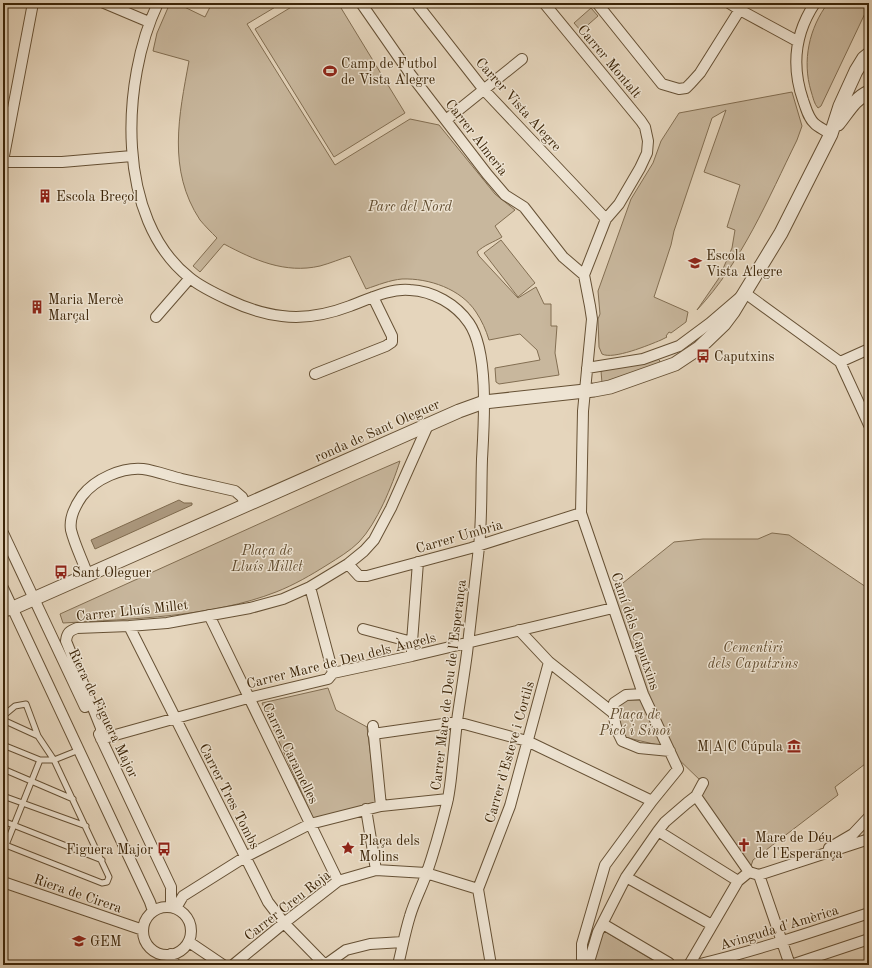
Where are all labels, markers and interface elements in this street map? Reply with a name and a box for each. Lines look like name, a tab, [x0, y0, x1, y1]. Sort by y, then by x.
street label: Carrer Montalt	[575, 22, 644, 101]
street label: Carrer Vista Alegre	[473, 55, 564, 154]
place label: Camp de Futbol de Vista Alegre	[341, 57, 437, 87]
sports icon: Camp de Futbol de Vista Alegre	[322, 63, 338, 79]
street label: Carrer Almeria	[442, 97, 510, 178]
building icon: Escola Breçol	[37, 188, 53, 204]
place label: Escola Breçol	[56, 190, 138, 204]
park label: Parc del Nord	[367, 200, 453, 214]
place label: Escola Vista Alegre	[706, 249, 782, 279]
school or university icon: Escola Vista Alegre	[687, 255, 703, 271]
place label: Maria Mercè Marçal	[48, 293, 123, 323]
building icon: Maria Mercè Marçal	[29, 299, 45, 315]
bus stop icon: Caputxins	[695, 348, 711, 364]
place label: Caputxins	[714, 350, 775, 364]
street label: ronda de Sant Oleguer	[313, 397, 442, 465]
street label: Carrer Umbria	[414, 518, 504, 556]
park label: Plaça de Lluís Millet	[230, 544, 303, 574]
bus stop icon: Sant Oleguer	[53, 564, 69, 580]
place label: Sant Oleguer	[72, 566, 151, 580]
street label: Camí dels Caputxins	[608, 571, 662, 692]
street label: Carrer Mare de Deu de l'Esperança	[429, 579, 469, 791]
street label: Carrer Lluís Millet	[75, 598, 189, 624]
street label: Carrer Mare de Deu dels Àngels	[244, 628, 437, 691]
park label: Cementiri dels Caputxins	[708, 641, 798, 672]
street label: Riera de Figuera Major	[66, 647, 141, 780]
street label: Carrer d'Esteve i Cortils	[483, 680, 537, 825]
street label: Carrer Caramelles	[260, 701, 321, 806]
park label: Plaça de Picó i Sinoi	[598, 708, 671, 738]
museum icon: M|A|C Cúpula	[786, 738, 802, 754]
place label: M|A|C Cúpula	[697, 740, 783, 754]
street label: Carrer Tres Tombs	[196, 741, 262, 851]
place label: Mare de Déu de l'Esperança	[755, 831, 843, 861]
place label: Plaça dels Molins	[359, 834, 420, 864]
church icon: Mare de Déu de l'Esperança	[736, 837, 752, 853]
place icon: Plaça dels Molins	[340, 840, 356, 856]
bus stop icon: Figuera Major	[156, 841, 172, 857]
place label: Figuera Major	[66, 843, 153, 857]
street label: Carrer Creu Roja	[242, 868, 333, 944]
street label: Riera de Cirera	[32, 872, 124, 916]
street label: Avinguda d'Amèrica	[718, 903, 840, 953]
school or university icon: GEM	[71, 933, 87, 949]
place label: GEM	[90, 935, 122, 949]

